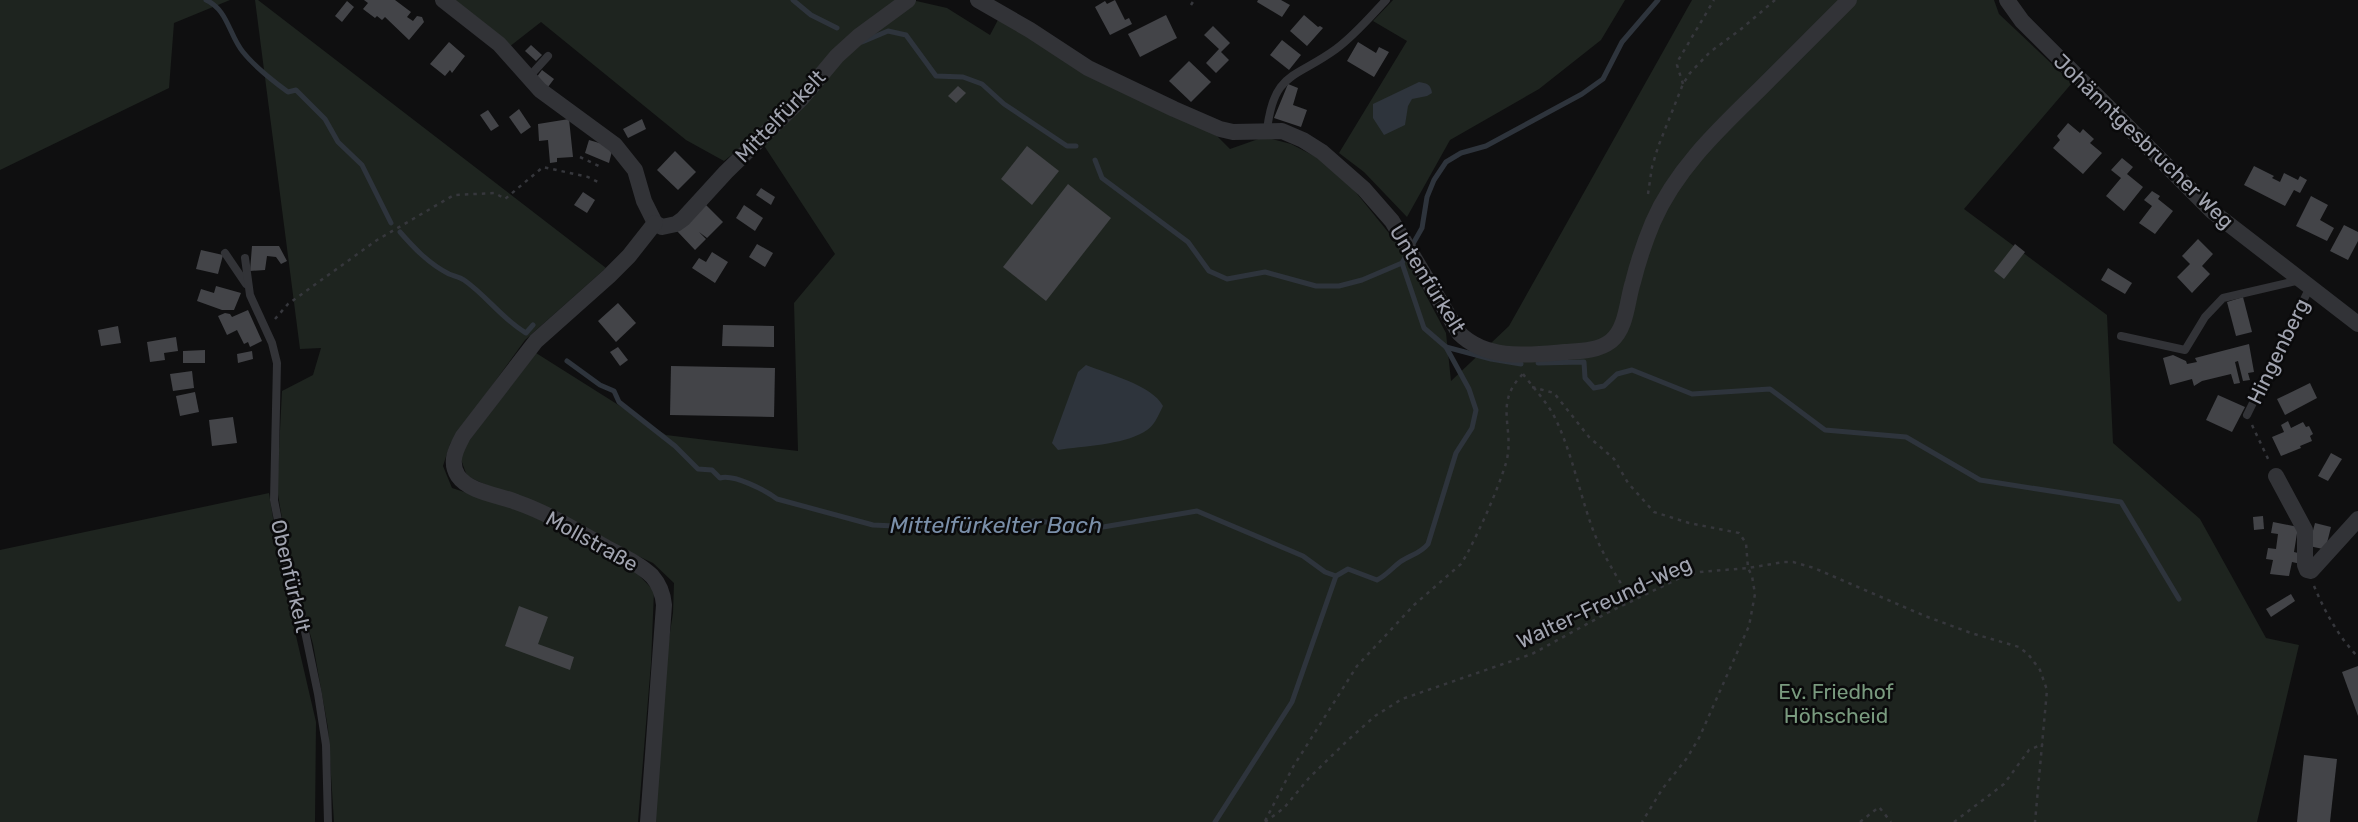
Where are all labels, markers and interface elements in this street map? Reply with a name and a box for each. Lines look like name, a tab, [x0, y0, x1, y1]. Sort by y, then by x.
street label: Johänntgesbrucher Weg	[2049, 48, 2239, 234]
street label: Mittelfürkelt	[730, 64, 830, 168]
street label: Untenfürkelt	[1385, 220, 1471, 338]
street label: Hingenberg	[2242, 294, 2314, 408]
street label: Mollstraße	[542, 505, 642, 577]
water label: Mittelfürkelter Bach	[890, 511, 1102, 539]
street label: Obenfürkelt	[266, 517, 316, 635]
street label: Walter-Freund-Weg	[1513, 551, 1695, 653]
park label: Ev. Friedhof Höhscheid	[1778, 679, 1894, 728]

